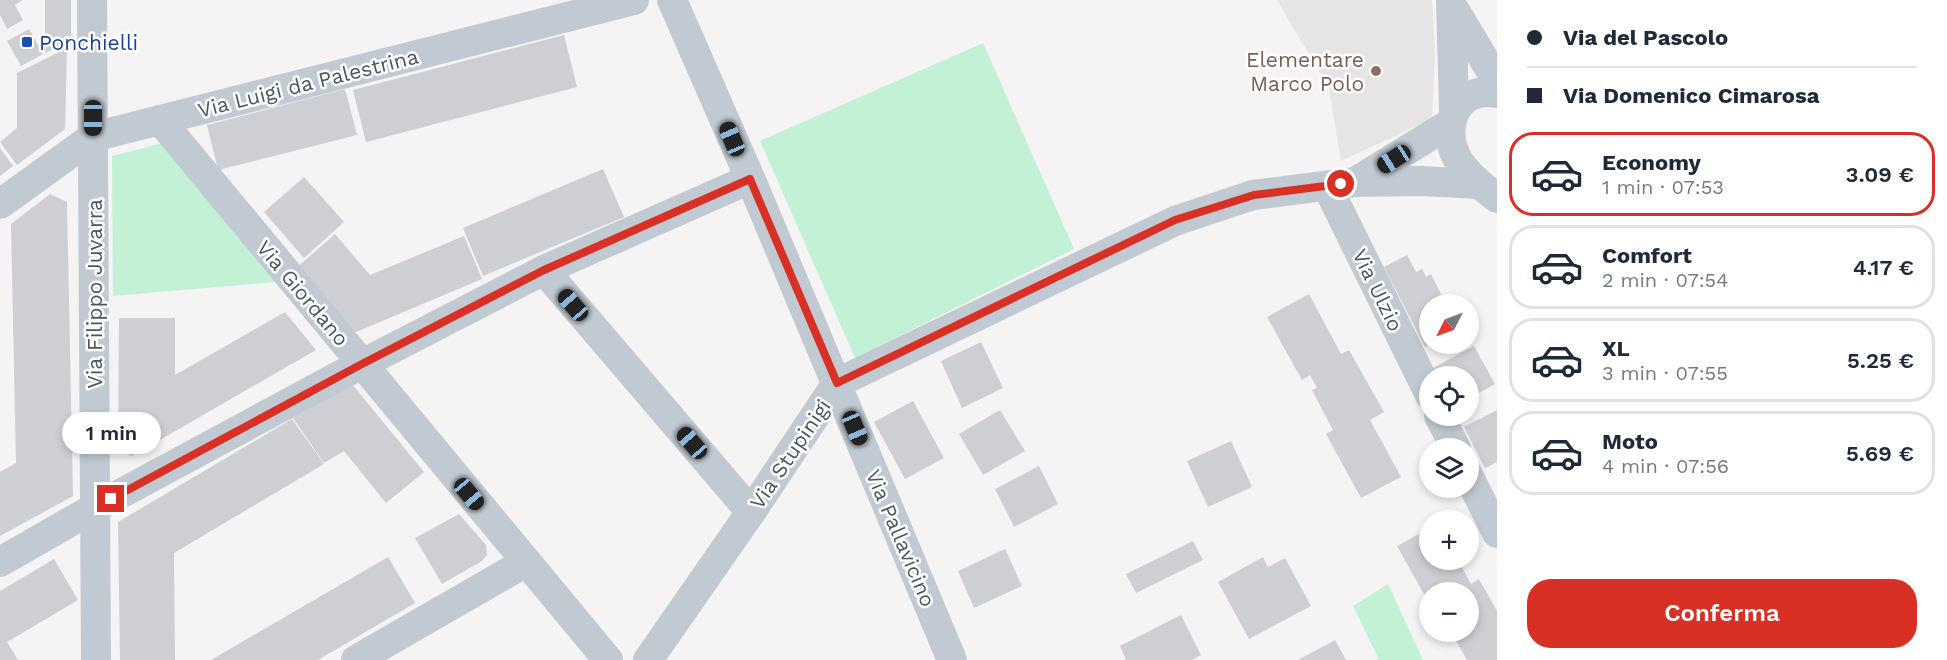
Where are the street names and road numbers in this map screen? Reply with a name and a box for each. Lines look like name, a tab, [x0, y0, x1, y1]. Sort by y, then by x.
street label: Via Luigi da Palestrina	[195, 43, 421, 123]
street label: Via Filippo Juvarra	[82, 199, 107, 389]
street label: Via Giordano	[252, 235, 354, 351]
street label: Via Ulzio	[1347, 245, 1409, 335]
street label: Via Stupinigi	[744, 394, 836, 514]
street label: Via Pallavicino	[861, 466, 941, 610]

